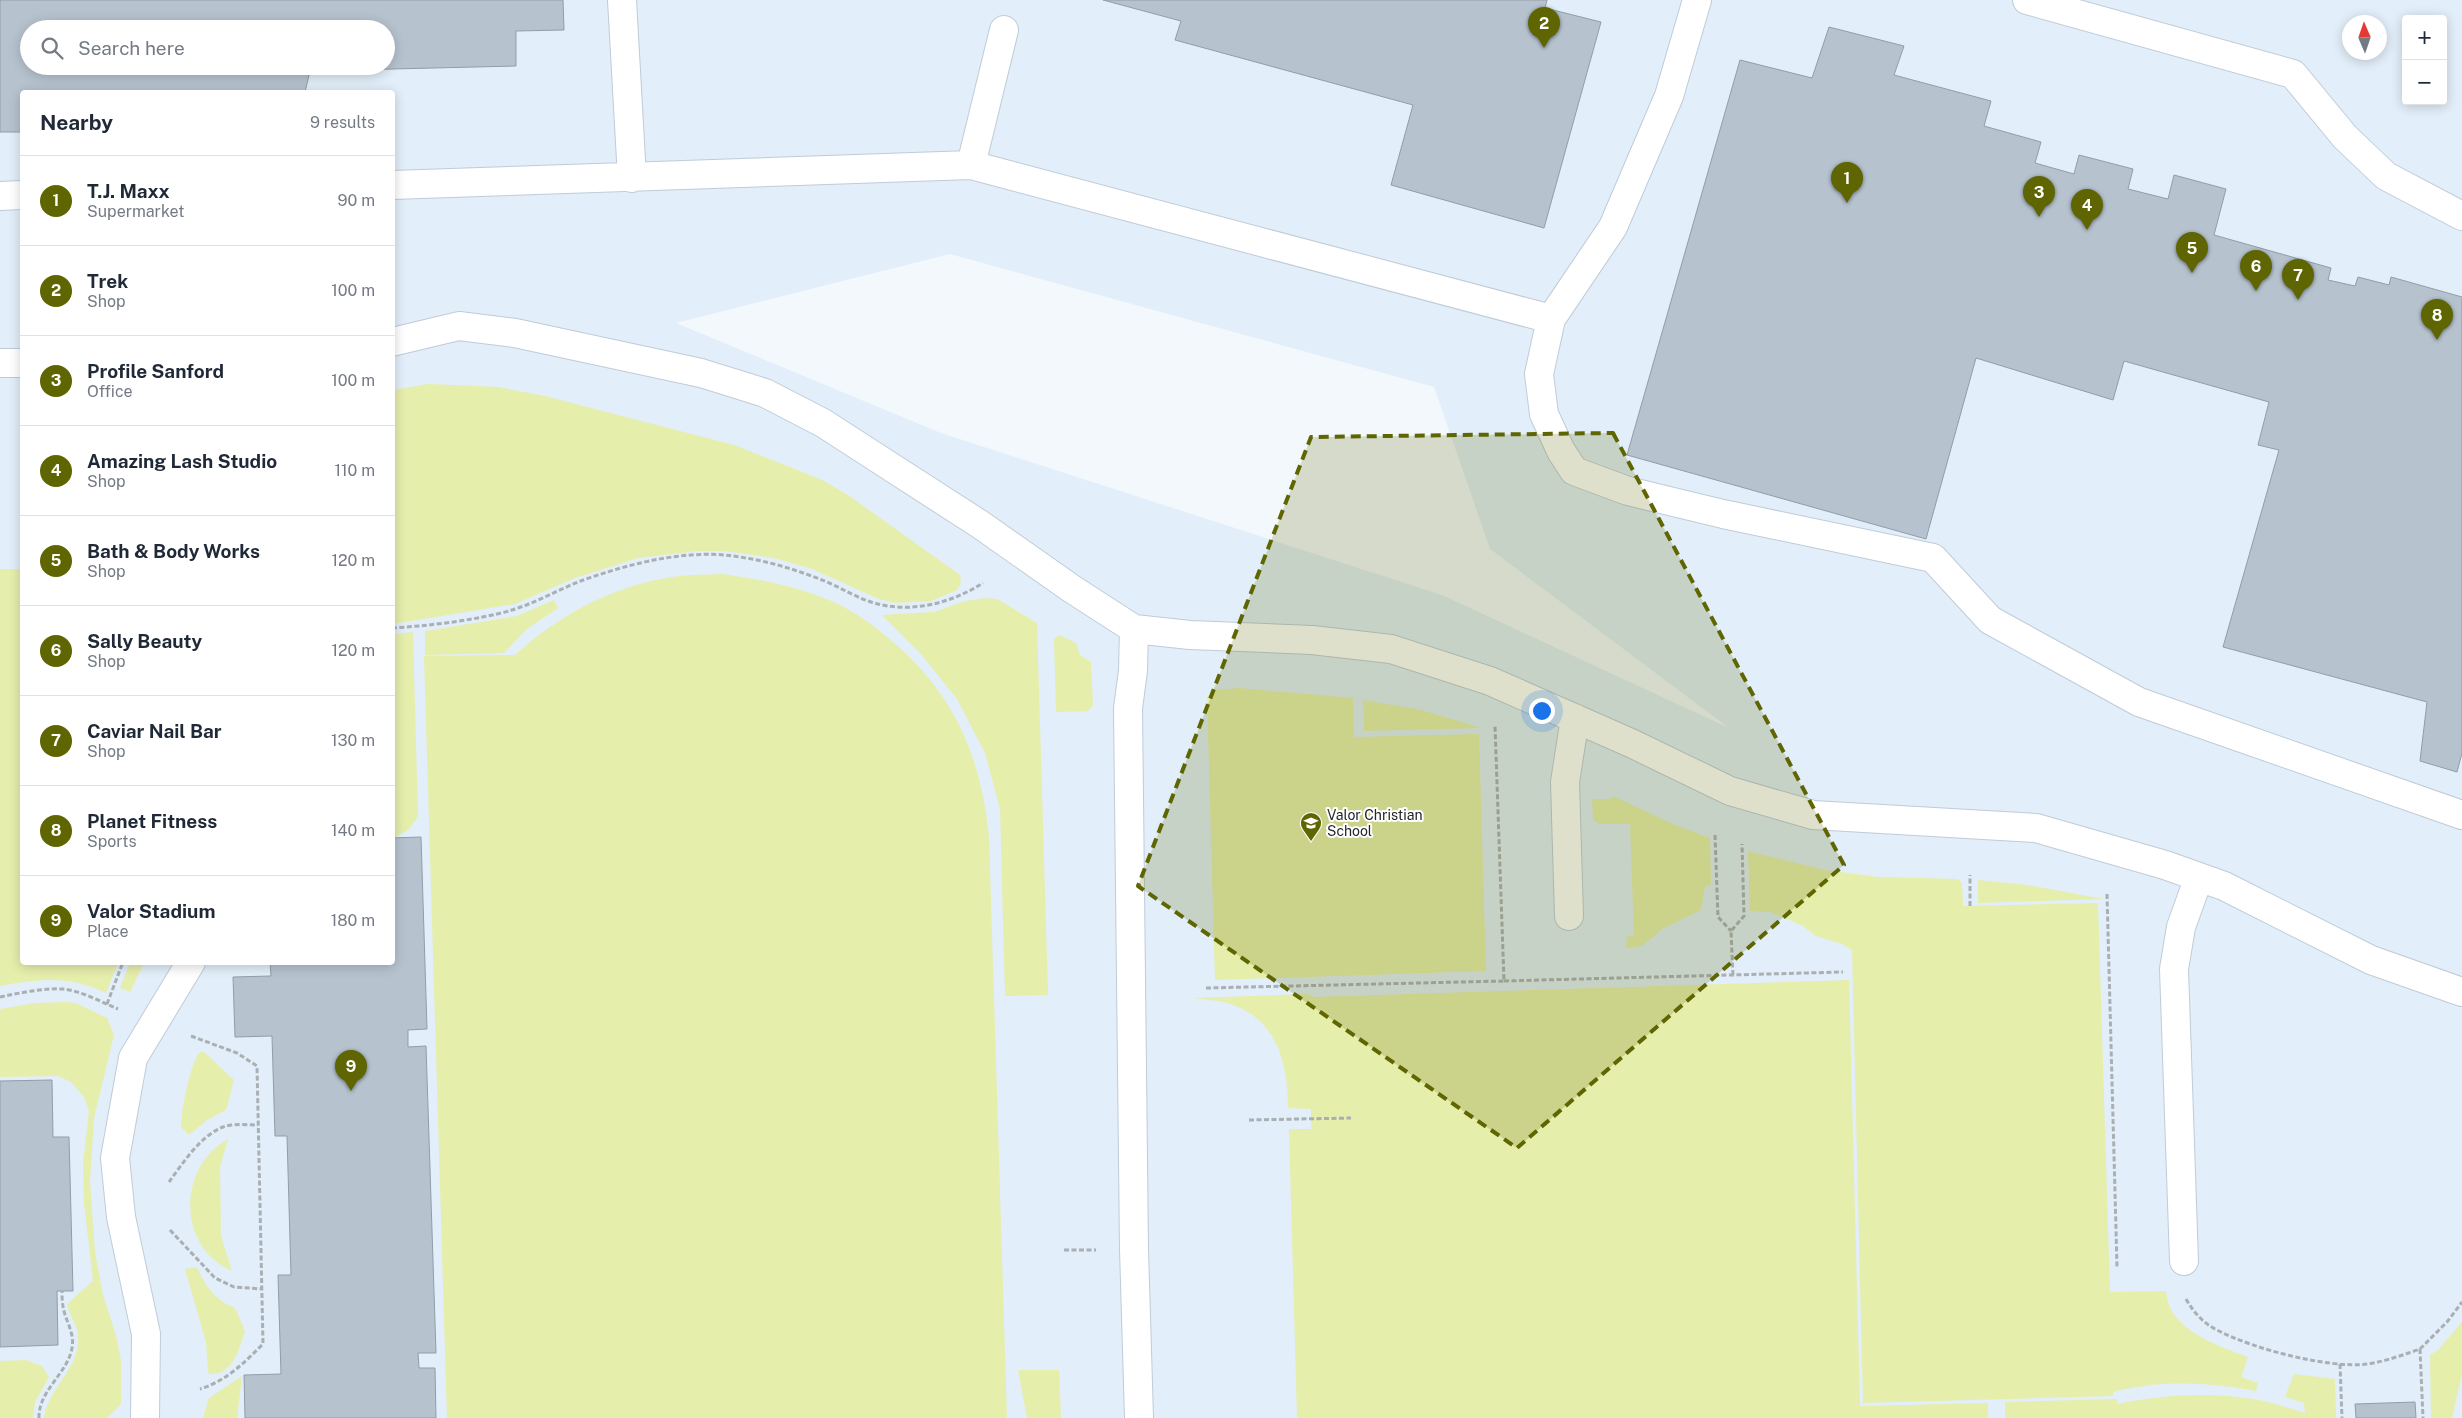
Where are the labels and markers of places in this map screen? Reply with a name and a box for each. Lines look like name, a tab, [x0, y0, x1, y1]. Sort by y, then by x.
pin: 2	[1528, 7, 1560, 48]
pin: 1	[1831, 162, 1863, 203]
pin: 3	[2023, 176, 2055, 217]
pin: 4	[2071, 189, 2103, 230]
pin: 5	[2176, 232, 2208, 273]
pin: 6	[2240, 250, 2272, 291]
pin: 7	[2282, 259, 2314, 300]
pin: 8	[2421, 299, 2453, 340]
place label: Valor Christian School	[1327, 807, 1423, 839]
school or university icon: Valor Christian School	[1299, 811, 1323, 842]
pin: 9	[335, 1050, 367, 1091]

